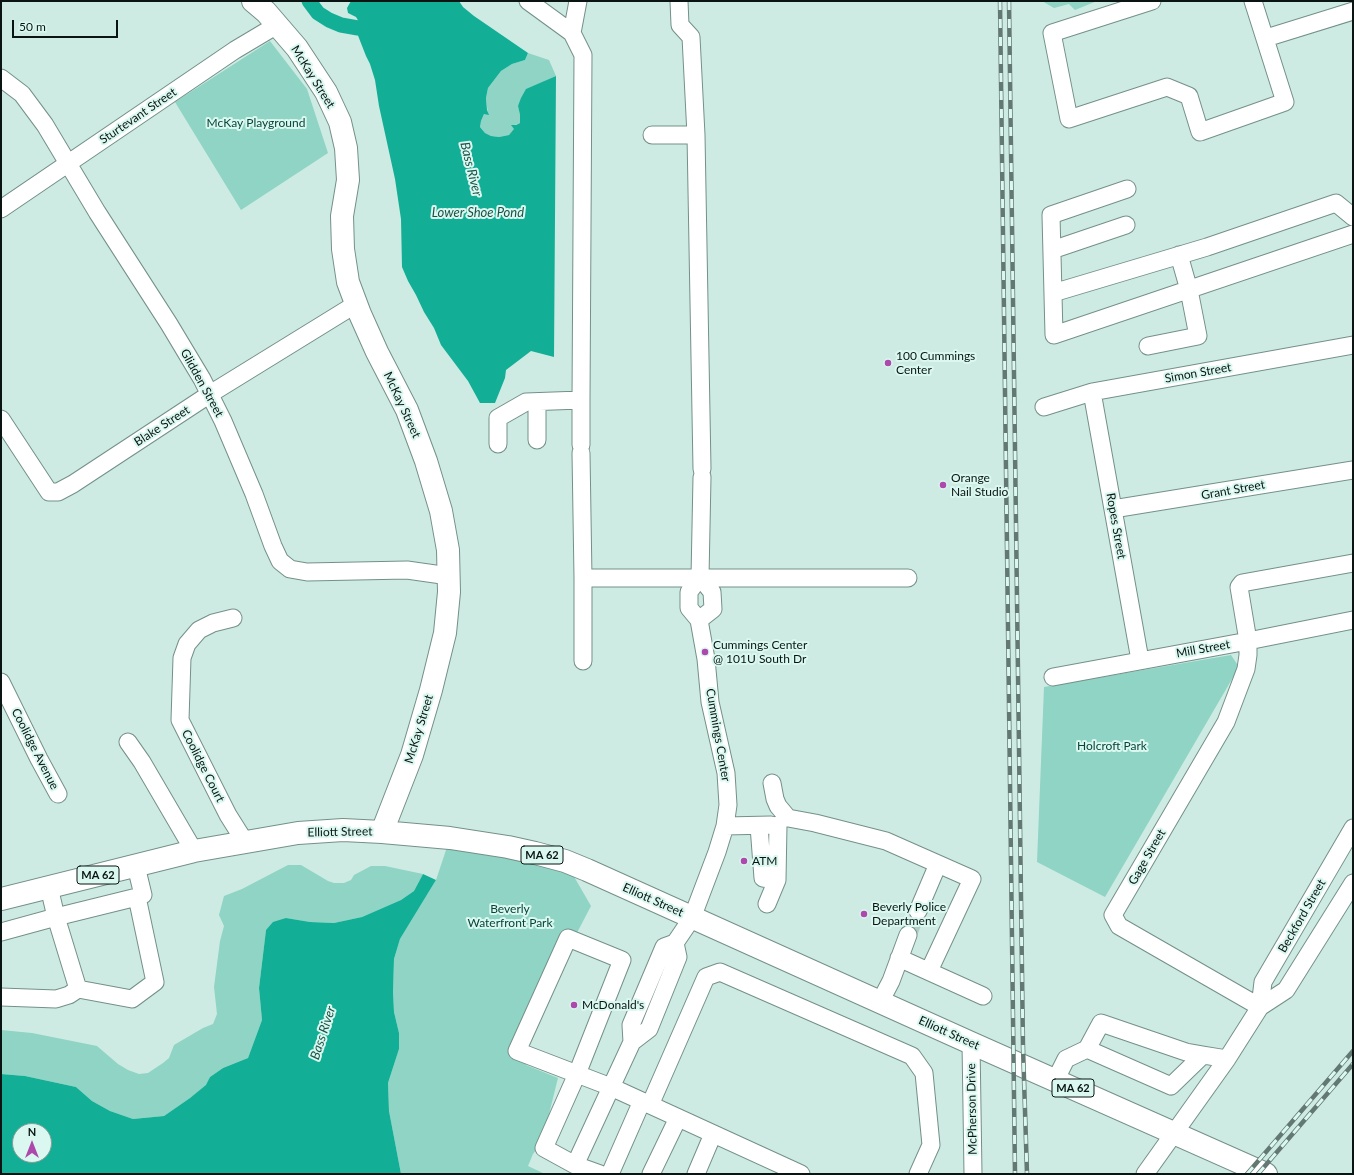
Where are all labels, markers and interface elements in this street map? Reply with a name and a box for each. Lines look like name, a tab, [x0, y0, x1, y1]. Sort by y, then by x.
scale bar	[14, 12, 120, 38]
text: 50 m	[19, 19, 46, 34]
street label: McKay Street	[288, 43, 338, 111]
street label: Sturtevant Street	[97, 85, 179, 147]
park label: McKay Playground	[207, 116, 305, 130]
water label: Bass River	[457, 140, 485, 198]
water label: Lower Shoe Pond	[432, 205, 524, 221]
street label: Glidden Street	[177, 346, 227, 420]
place label: 100 Cummings Center	[896, 349, 975, 377]
marker: 100 Cummings Center	[883, 358, 893, 368]
street label: Simon Street	[1164, 360, 1232, 386]
street label: McKay Street	[380, 370, 424, 440]
street label: Blake Street	[132, 403, 192, 449]
place label: Orange Nail Studio	[951, 471, 1008, 499]
street label: Grant Street	[1200, 477, 1266, 503]
marker: Orange Nail Studio	[938, 480, 948, 490]
street label: Ropes Street	[1103, 492, 1129, 560]
street label: Mill Street	[1175, 637, 1231, 661]
place label: Cummings Center @ 101U South Dr	[713, 638, 807, 666]
marker: Cummings Center @ 101U South Dr	[700, 647, 710, 657]
street label: Cummings Center	[703, 687, 733, 783]
street label: McKay Street	[402, 693, 436, 765]
street label: Coolidge Avenue	[8, 706, 62, 792]
street label: Coolidge Court	[179, 727, 227, 805]
park label: Holcroft Park	[1077, 739, 1147, 753]
street label: Elliott Street	[307, 824, 373, 840]
street label: Gage Street	[1125, 827, 1169, 887]
road number: MA 62	[521, 846, 563, 864]
place label: ATM	[752, 854, 778, 868]
marker: ATM	[739, 856, 749, 866]
road number: MA 62	[77, 866, 119, 884]
street label: Beckford Street	[1275, 877, 1329, 955]
street label: Elliott Street	[620, 880, 686, 920]
place label: Beverly Police Department	[872, 900, 946, 928]
park label: Beverly Waterfront Park	[467, 902, 553, 930]
marker: Beverly Police Department	[859, 909, 869, 919]
place label: McDonald's	[582, 998, 644, 1012]
marker: McDonald's	[569, 1000, 579, 1010]
water label: Bass River	[307, 1004, 339, 1062]
street label: Elliott Street	[916, 1013, 982, 1053]
street label: McPherson Drive	[964, 1063, 980, 1155]
road number: MA 62	[1052, 1079, 1094, 1097]
north arrow	[12, 1123, 52, 1163]
text: N	[28, 1125, 36, 1138]

